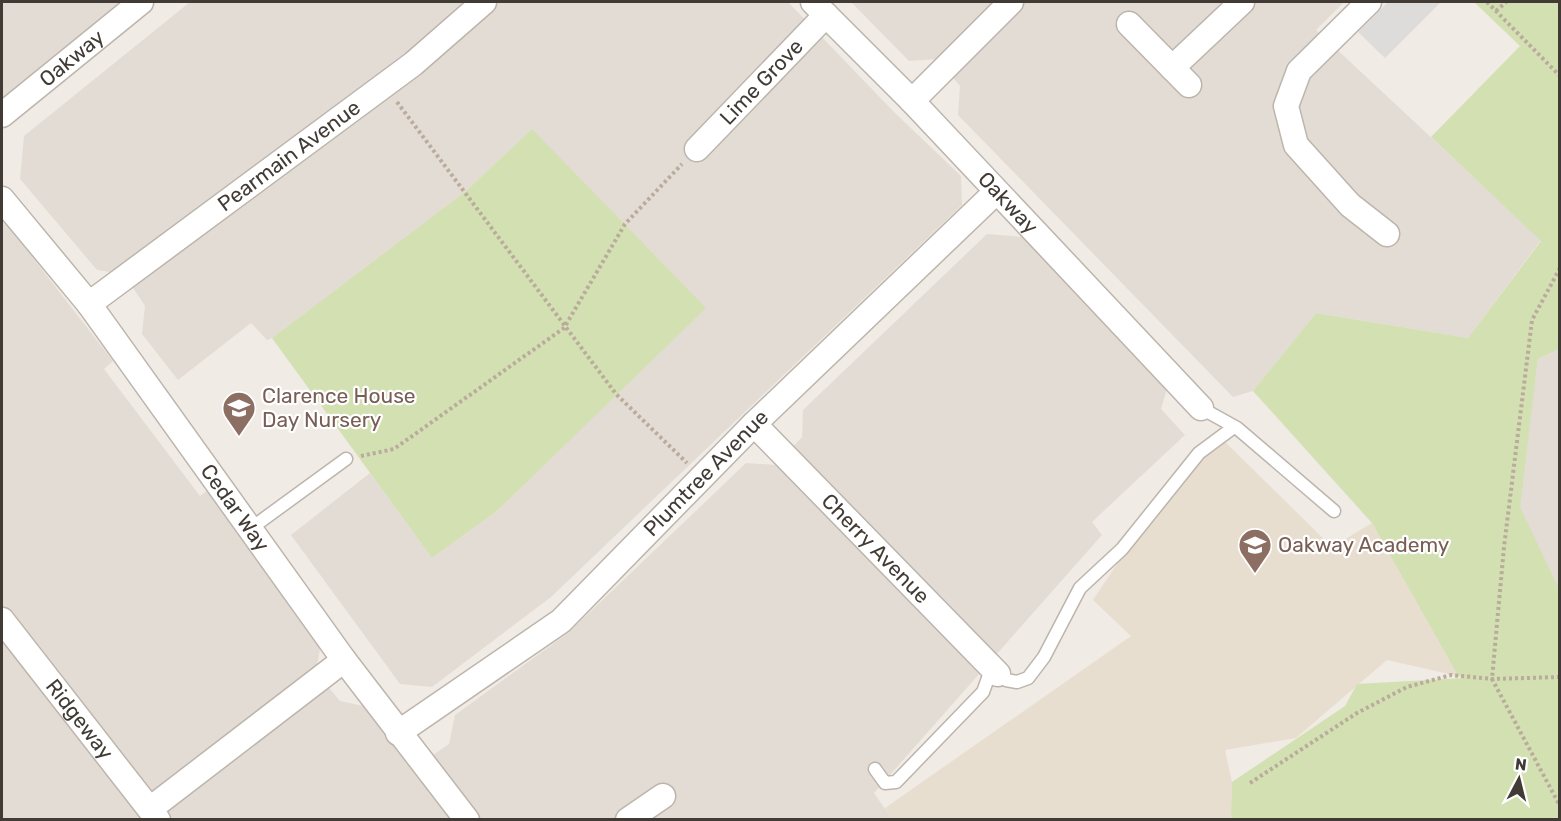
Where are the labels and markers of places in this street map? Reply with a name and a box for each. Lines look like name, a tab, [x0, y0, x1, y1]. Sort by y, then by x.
place label: Clarence House Day Nursery	[262, 383, 416, 432]
school or university icon: Clarence House Day Nursery	[221, 390, 257, 437]
school or university icon: Oakway Academy	[1237, 527, 1273, 574]
place label: Oakway Academy	[1278, 532, 1450, 557]

